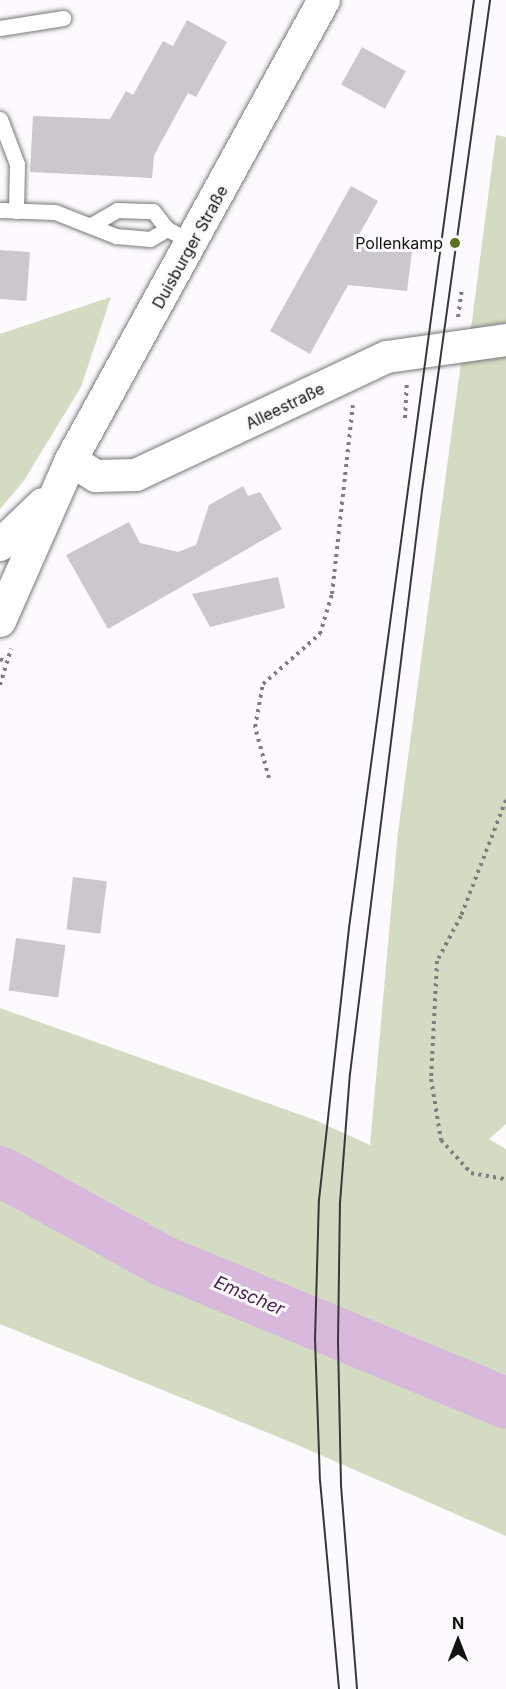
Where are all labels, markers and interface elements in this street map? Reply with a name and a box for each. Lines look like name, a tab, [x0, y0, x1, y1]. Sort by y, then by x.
street label: Duisburger Straße	[148, 182, 232, 312]
place label: Pollenkamp	[355, 233, 443, 253]
marker: Pollenkamp	[448, 236, 462, 250]
street label: Alleestraße	[242, 379, 328, 433]
water label: Emscher	[211, 1272, 287, 1320]
north arrow	[428, 1611, 488, 1671]
text: N	[452, 1613, 464, 1633]

